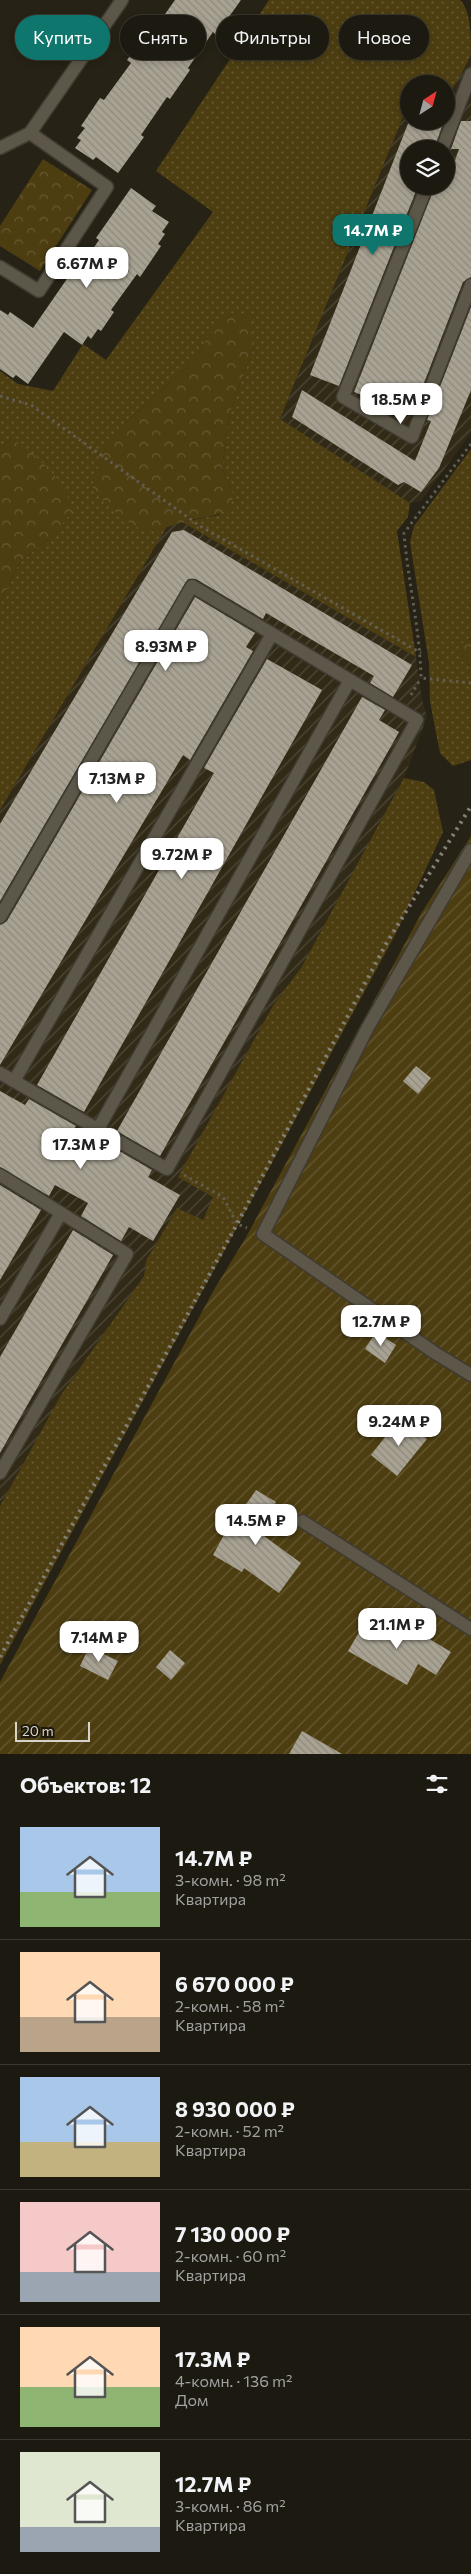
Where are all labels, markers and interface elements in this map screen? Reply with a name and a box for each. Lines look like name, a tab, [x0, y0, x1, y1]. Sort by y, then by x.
chip: Купить	[15, 15, 110, 60]
chip: Снять	[120, 15, 206, 60]
chip: Фильтры	[216, 15, 329, 60]
chip: Новое	[339, 15, 429, 60]
north arrow	[400, 75, 455, 130]
map controls	[400, 75, 455, 195]
button: layers	[400, 140, 455, 195]
pin: 14.7M ₽	[327, 214, 419, 256]
text: 14.7M ₽	[344, 220, 402, 239]
pin: 6.67M ₽	[41, 246, 133, 289]
text: 6.67M ₽	[56, 253, 118, 272]
pin: 18.5M ₽	[355, 382, 447, 425]
text: 18.5M ₽	[371, 389, 431, 408]
pin: 8.93M ₽	[120, 630, 212, 672]
text: 8.93M ₽	[135, 636, 197, 655]
pin: 7.13M ₽	[71, 762, 163, 804]
text: 7.13M ₽	[89, 768, 145, 787]
pin: 9.72M ₽	[136, 838, 228, 880]
text: 9.72M ₽	[152, 844, 212, 863]
pin: 17.3M ₽	[35, 1128, 127, 1170]
text: 17.3M ₽	[52, 1134, 110, 1153]
pin: 12.7M ₽	[335, 1304, 427, 1347]
text: 12.7M ₽	[352, 1311, 410, 1330]
pin: 9.24M ₽	[353, 1404, 445, 1447]
text: 9.24M ₽	[368, 1411, 430, 1430]
pin: 14.5M ₽	[210, 1504, 302, 1546]
text: 14.5M ₽	[226, 1510, 286, 1529]
pin: 21.1M ₽	[351, 1608, 443, 1650]
text: 21.1M ₽	[369, 1614, 425, 1633]
pin: 7.14M ₽	[53, 1620, 145, 1663]
text: 7.14M ₽	[71, 1627, 127, 1646]
scale bar	[15, 1719, 90, 1742]
text: 20 m	[22, 1722, 54, 1739]
icon: filters	[423, 1770, 451, 1798]
text: Объектов: 12	[20, 1772, 151, 1797]
text: 14.7M ₽	[175, 1845, 252, 1870]
icon: home	[60, 1847, 120, 1907]
text: 3-комн. · 98 m²	[175, 1870, 286, 1889]
text: Квартира	[175, 1889, 246, 1908]
text: 6 670 000 ₽	[175, 1971, 294, 1996]
icon: home	[60, 1972, 120, 2032]
text: 2-комн. · 58 m²	[175, 1996, 285, 2015]
text: Квартира	[175, 2015, 246, 2034]
text: 8 930 000 ₽	[175, 2096, 295, 2121]
icon: home	[60, 2097, 120, 2157]
text: 2-комн. · 52 m²	[175, 2121, 284, 2140]
text: Квартира	[175, 2140, 246, 2159]
text: 7 130 000 ₽	[175, 2221, 290, 2246]
icon: home	[60, 2222, 120, 2282]
text: 2-комн. · 60 m²	[175, 2246, 286, 2265]
text: Квартира	[175, 2265, 246, 2284]
text: 17.3M ₽	[175, 2346, 250, 2371]
icon: home	[60, 2347, 120, 2407]
text: 4-комн. · 136 m²	[175, 2371, 292, 2390]
text: Дом	[175, 2390, 208, 2409]
text: 12.7M ₽	[175, 2471, 251, 2496]
icon: home	[60, 2472, 120, 2532]
text: 3-комн. · 86 m²	[175, 2496, 286, 2515]
text: Квартира	[175, 2515, 246, 2534]

